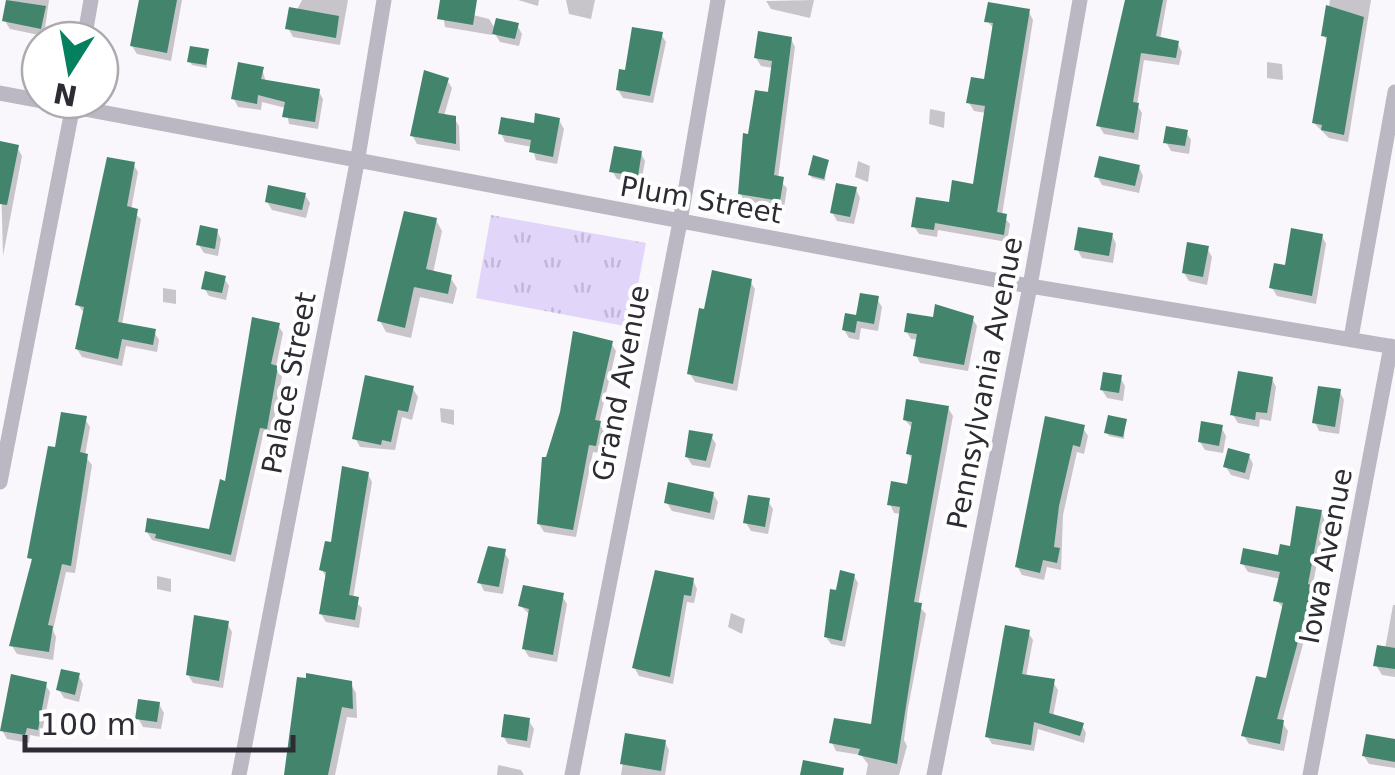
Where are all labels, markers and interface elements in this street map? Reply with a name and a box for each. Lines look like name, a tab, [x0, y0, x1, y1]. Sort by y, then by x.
north arrow	[20, 20, 120, 120]
text: N	[51, 76, 80, 112]
street label: Plum Street	[618, 170, 784, 230]
street label: Pennsylvania Avenue	[940, 234, 1030, 532]
street label: Grand Avenue	[586, 282, 656, 484]
street label: Palace Street	[255, 289, 323, 477]
street label: Iowa Avenue	[1293, 465, 1359, 647]
scale bar	[25, 690, 292, 752]
text: 100 m	[40, 707, 136, 742]

